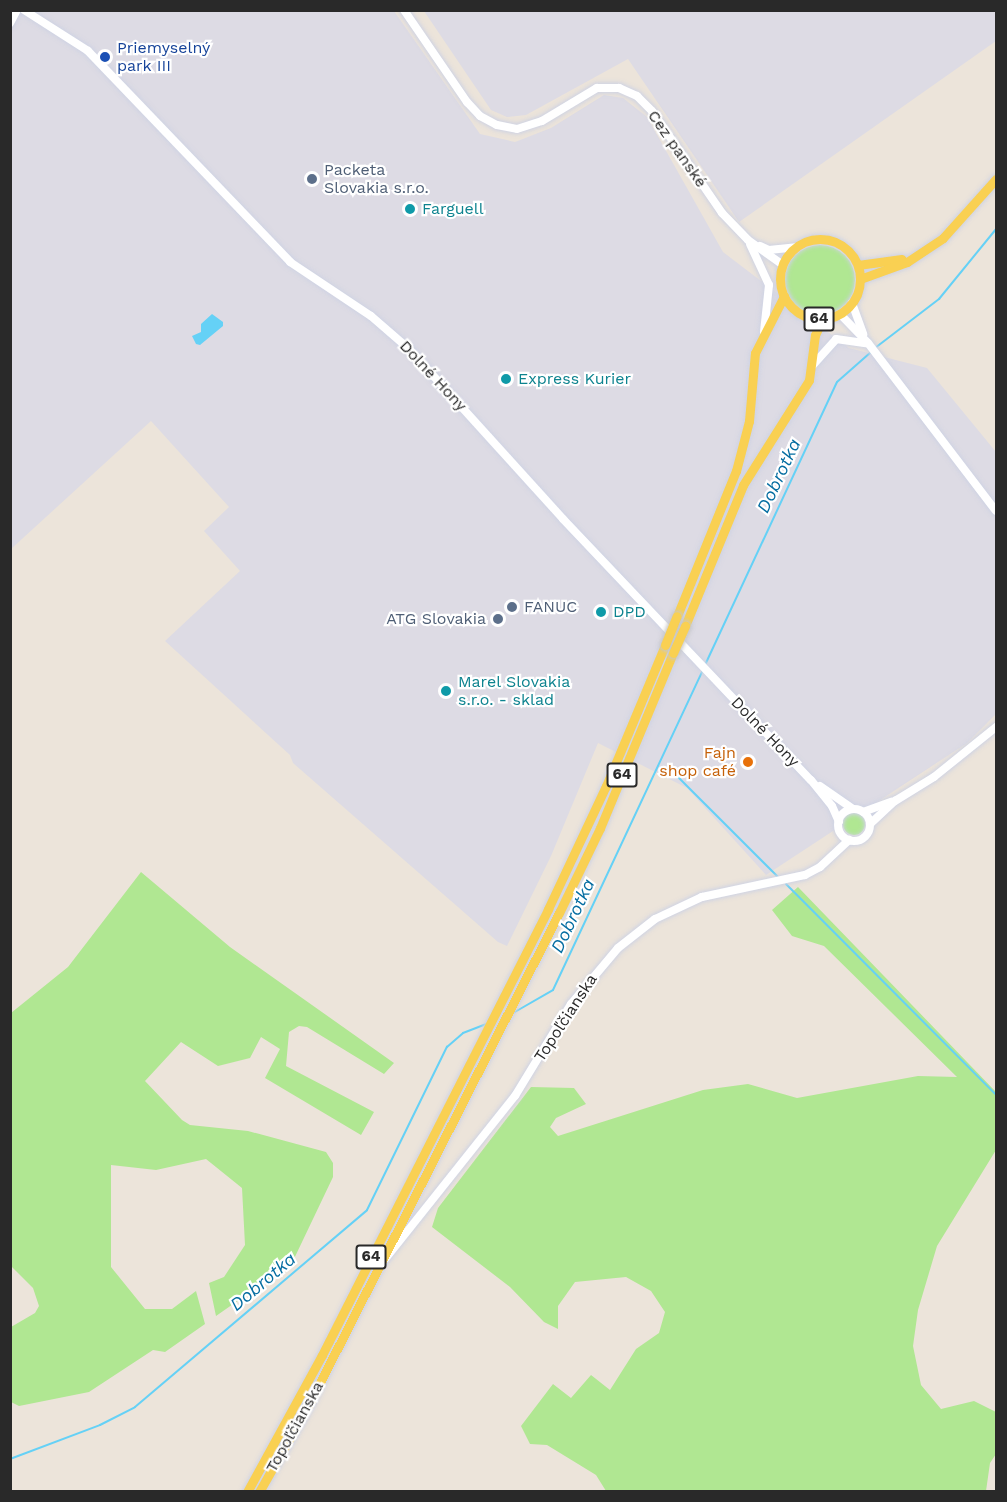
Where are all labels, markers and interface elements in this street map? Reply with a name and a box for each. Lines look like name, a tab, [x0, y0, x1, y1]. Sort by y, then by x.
place label: Priemyselný park III	[117, 38, 210, 76]
marker: Priemyselný park III	[98, 50, 112, 64]
street label: Cez panské	[643, 107, 711, 191]
place label: Packeta Slovakia s.r.o.	[324, 160, 429, 198]
marker: Packeta Slovakia s.r.o.	[305, 172, 319, 186]
place label: Farguell	[422, 199, 484, 219]
marker: Farguell	[403, 202, 417, 216]
road number: 64	[802, 307, 836, 331]
street label: Dolné Hony	[395, 337, 471, 415]
place label: Express Kurier	[518, 369, 631, 389]
marker: Express Kurier	[499, 372, 513, 386]
water label: Dobrotka	[752, 436, 806, 516]
place label: FANUC	[524, 597, 577, 617]
marker: FANUC	[505, 600, 519, 614]
place label: DPD	[613, 602, 646, 622]
marker: DPD	[594, 605, 608, 619]
place label: ATG Slovakia	[386, 609, 486, 629]
marker: ATG Slovakia	[491, 612, 505, 626]
place label: Marel Slovakia s.r.o. - sklad	[458, 672, 571, 710]
marker: Marel Slovakia s.r.o. - sklad	[439, 684, 453, 698]
street label: Dolné Hony	[727, 693, 803, 771]
place label: Fajn shop café	[659, 743, 736, 781]
marker: Fajn shop café	[741, 755, 755, 769]
road number: 64	[606, 763, 638, 787]
water label: Dobrotka	[546, 876, 600, 956]
street label: Topoľčianska	[531, 971, 601, 1065]
road number: 64	[354, 1245, 388, 1269]
water label: Dobrotka	[226, 1248, 300, 1316]
street label: Topoľčianska	[262, 1378, 328, 1476]

